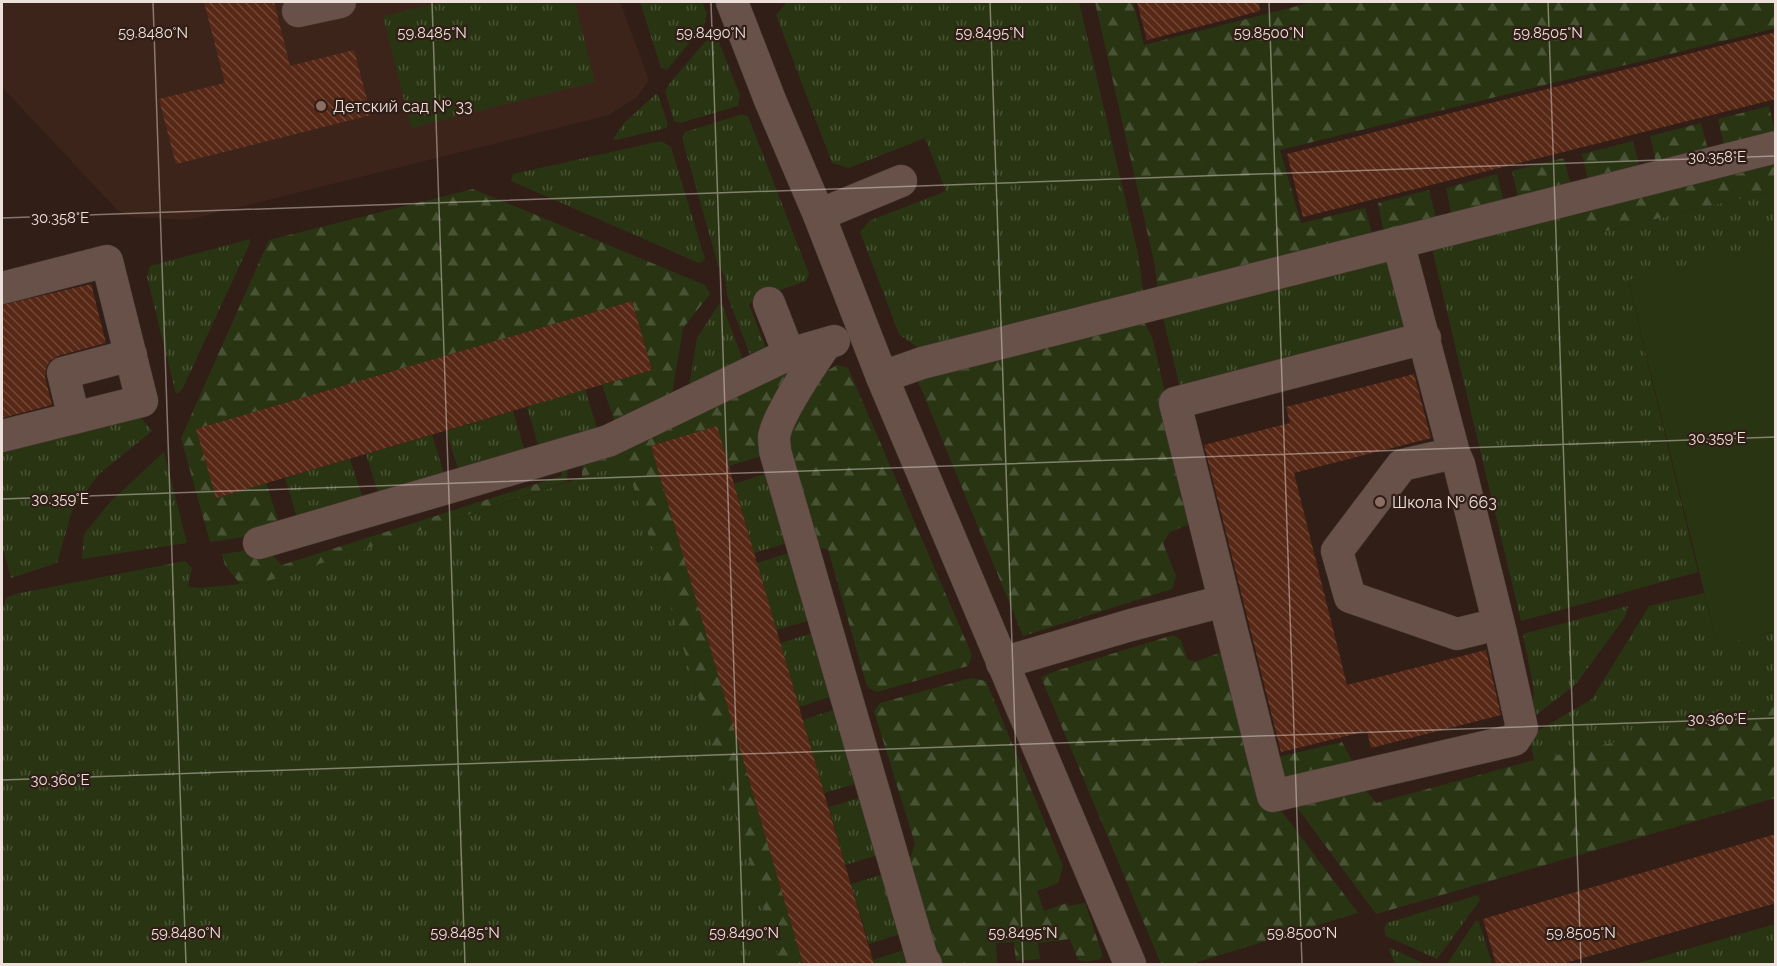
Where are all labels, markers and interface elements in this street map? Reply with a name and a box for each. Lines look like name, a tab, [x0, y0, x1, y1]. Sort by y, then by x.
text: 59.8480°N	[118, 24, 188, 42]
text: 59.8485°N	[397, 24, 467, 42]
text: 59.8490°N	[676, 24, 746, 42]
text: 59.8495°N	[955, 24, 1025, 42]
text: 59.8500°N	[1234, 24, 1304, 42]
text: 59.8505°N	[1513, 24, 1583, 42]
place label: Детский сад № 33	[333, 97, 472, 116]
marker: Детский сад № 33	[314, 99, 328, 113]
text: 30.358°E	[1688, 148, 1746, 166]
text: 30.358°E	[31, 209, 89, 227]
text: 30.359°E	[1688, 429, 1746, 447]
text: 30.359°E	[31, 490, 89, 508]
place label: Школа № 663	[1392, 493, 1497, 512]
marker: Школа № 663	[1373, 495, 1387, 509]
text: 30.360°E	[1687, 710, 1747, 728]
text: 30.360°E	[30, 771, 90, 789]
text: 59.8480°N	[151, 924, 221, 942]
text: 59.8485°N	[430, 924, 500, 942]
text: 59.8490°N	[709, 924, 779, 942]
text: 59.8495°N	[988, 924, 1058, 942]
text: 59.8500°N	[1267, 924, 1337, 942]
text: 59.8505°N	[1546, 924, 1616, 942]

